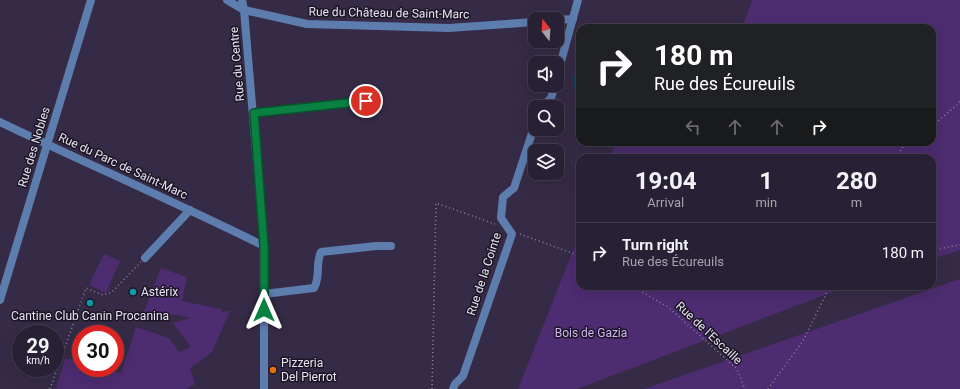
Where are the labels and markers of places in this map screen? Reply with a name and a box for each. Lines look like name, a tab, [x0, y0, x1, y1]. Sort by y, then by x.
pin	[349, 84, 383, 118]
place label: Astérix	[141, 285, 178, 299]
marker: Astérix	[128, 287, 138, 297]
marker: Cantine Club Canin Procanina	[85, 298, 95, 308]
place label: Cantine Club Canin Procanina	[11, 309, 169, 323]
place label: Pizzeria Del Pierrot	[281, 356, 337, 384]
marker: Pizzeria Del Pierrot	[268, 365, 278, 375]

